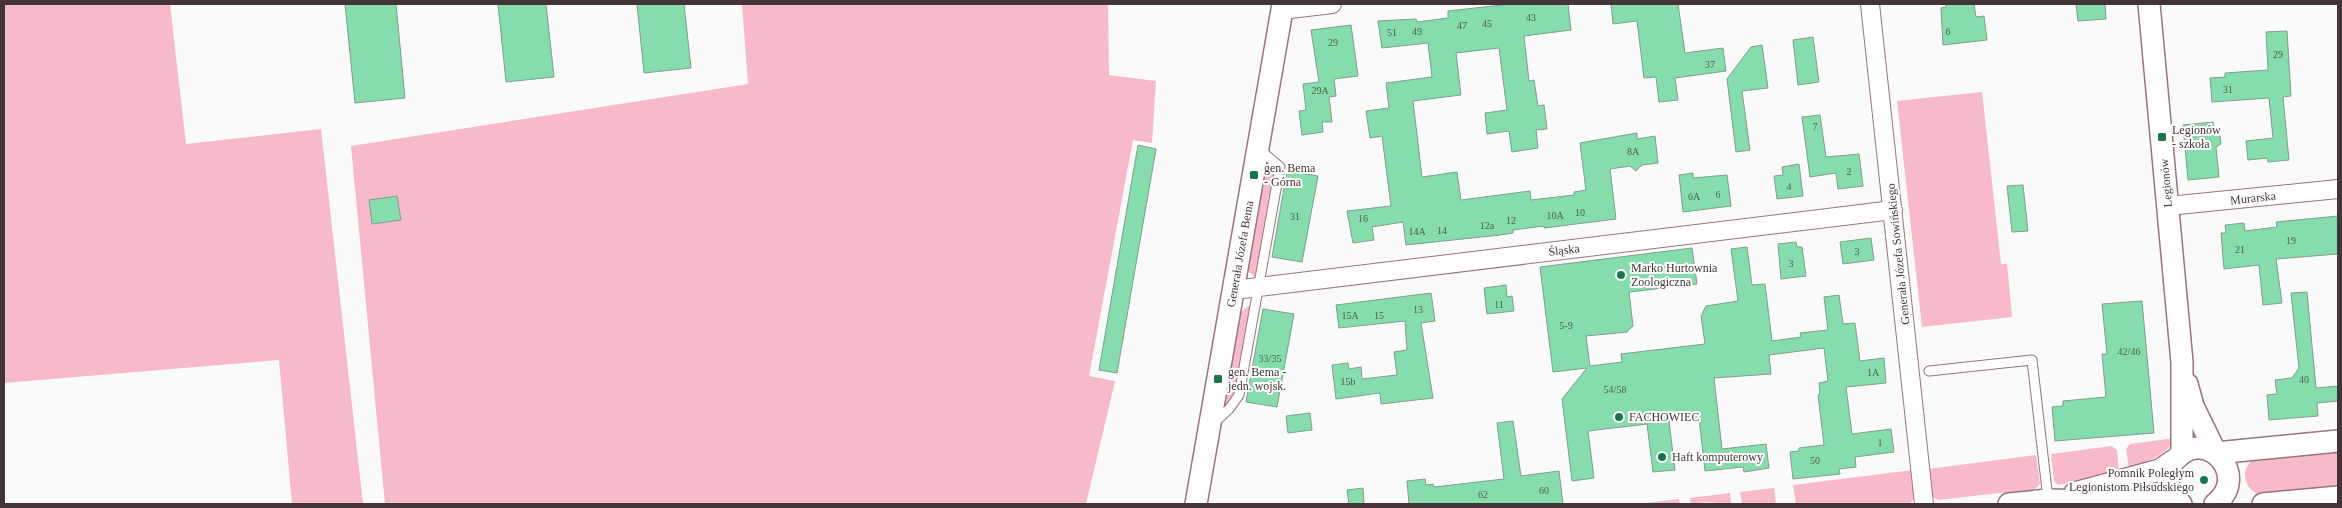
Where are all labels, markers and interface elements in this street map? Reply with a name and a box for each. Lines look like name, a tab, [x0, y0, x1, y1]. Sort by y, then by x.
house number: 43	[1526, 12, 1536, 23]
house number: 45	[1482, 18, 1492, 29]
house number: 47	[1457, 20, 1467, 31]
house number: 49	[1412, 26, 1422, 37]
house number: 6	[1946, 26, 1951, 37]
house number: 51	[1387, 27, 1397, 38]
house number: 29	[1328, 37, 1338, 48]
house number: 29	[2273, 49, 2283, 60]
house number: 37	[1705, 59, 1715, 70]
house number: 31	[2223, 84, 2233, 95]
house number: 29A	[1311, 85, 1329, 96]
house number: 7	[1813, 121, 1818, 132]
place label: Legionów - szkoła	[2172, 123, 2221, 151]
marker: Legionów - szkoła	[2156, 131, 2168, 143]
house number: 8A	[1627, 146, 1640, 157]
street label: Legionów	[2157, 158, 2175, 208]
place label: gen. Bema - Górna	[1264, 161, 1316, 189]
house number: 2	[1847, 166, 1852, 177]
marker: gen. Bema - Górna	[1248, 169, 1260, 181]
house number: 4	[1787, 181, 1792, 192]
street label: Generała Józefa Sowińskiego	[1884, 183, 1912, 325]
house number: 6	[1716, 189, 1721, 200]
street label: Murarska	[2229, 189, 2277, 207]
house number: 6A	[1688, 191, 1701, 202]
street label: Generała Józefa Bema	[1224, 199, 1256, 308]
house number: 10	[1575, 207, 1585, 218]
house number: 10A	[1546, 210, 1564, 221]
house number: 31	[1290, 211, 1300, 222]
house number: 16	[1358, 213, 1368, 224]
house number: 12	[1506, 215, 1516, 226]
house number: 12a	[1480, 220, 1495, 231]
house number: 14	[1437, 225, 1447, 236]
house number: 14A	[1408, 226, 1426, 237]
house number: 19	[2286, 235, 2296, 246]
street label: Śląska	[1548, 241, 1581, 259]
house number: 21	[2235, 244, 2245, 255]
house number: 3	[1855, 246, 1860, 257]
house number: 3	[1789, 258, 1794, 269]
place label: Marko Hurtownia Zoologiczna	[1631, 261, 1718, 289]
marker: Marko Hurtownia Zoologiczna	[1615, 269, 1627, 281]
house number: 11	[1494, 299, 1504, 310]
house number: 13	[1413, 304, 1423, 315]
house number: 15A	[1341, 310, 1359, 321]
house number: 15	[1374, 310, 1384, 321]
house number: 5-9	[1559, 320, 1573, 331]
house number: 42/46	[2118, 346, 2140, 357]
house number: 33/35	[1259, 353, 1281, 364]
place label: gen. Bema - jedn. wojsk.	[1227, 365, 1286, 393]
house number: 1A	[1867, 367, 1880, 378]
marker: gen. Bema - jedn. wojsk.	[1212, 373, 1224, 385]
house number: 40	[2299, 374, 2309, 385]
house number: 15b	[1341, 376, 1356, 387]
house number: 54/58	[1604, 384, 1626, 395]
place label: FACHOWIEC	[1629, 410, 1699, 424]
marker: FACHOWIEC	[1613, 411, 1625, 423]
house number: 1	[1878, 437, 1883, 448]
place label: Haft komputerowy	[1672, 450, 1763, 464]
marker: Haft komputerowy	[1656, 451, 1668, 463]
house number: 50	[1810, 455, 1820, 466]
place label: Pomnik Poległym Legionistom Piłsudskiego	[2069, 466, 2195, 494]
marker: Pomnik Poległym Legionistom Piłsudskiego	[2198, 474, 2210, 486]
house number: 60	[1539, 485, 1549, 496]
house number: 62	[1478, 489, 1488, 500]

